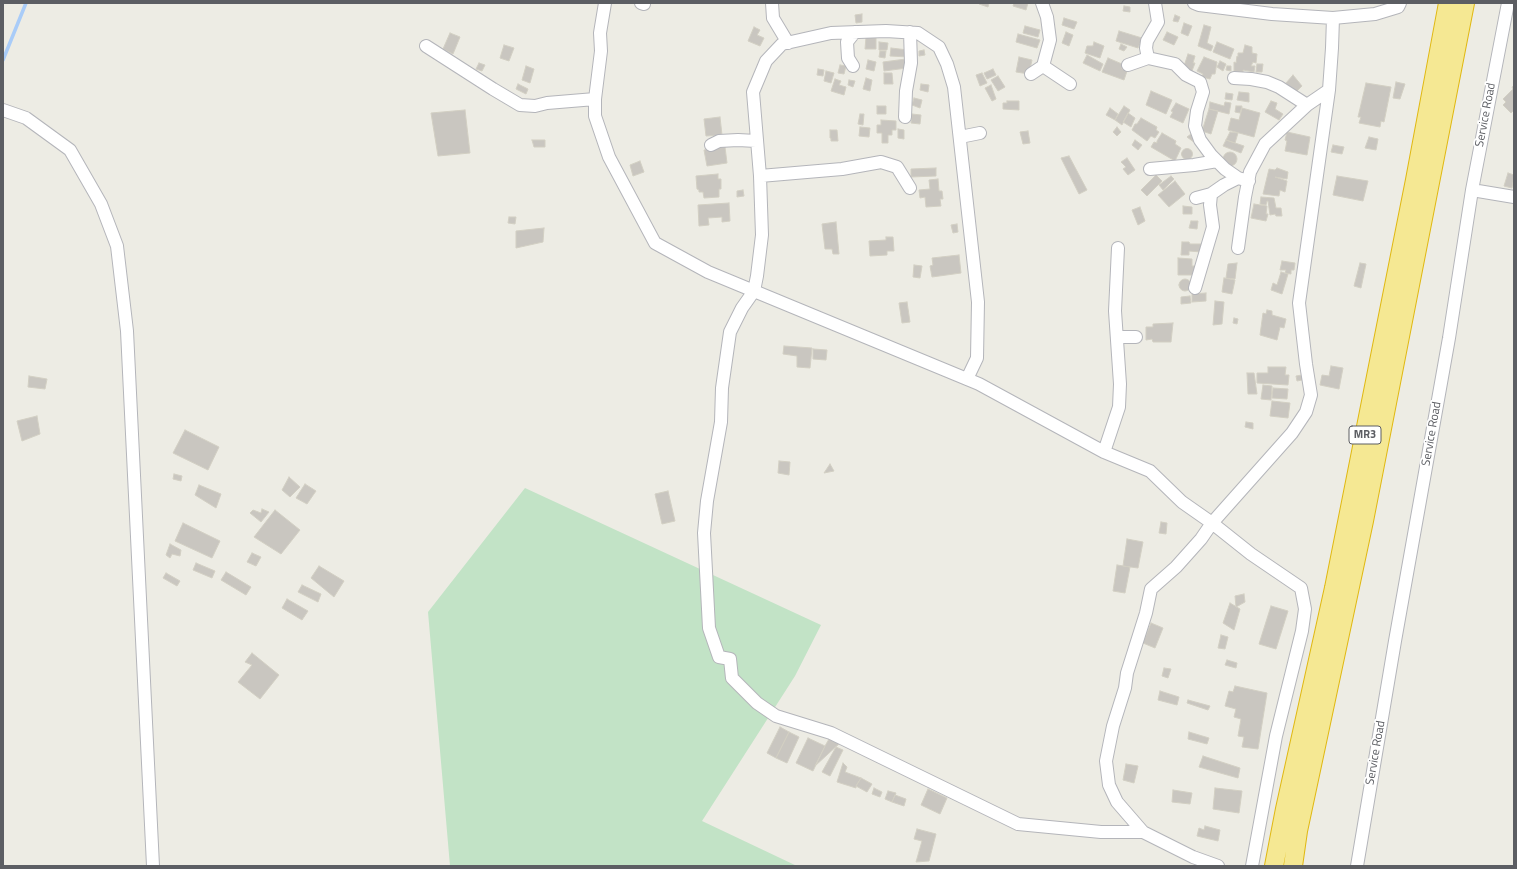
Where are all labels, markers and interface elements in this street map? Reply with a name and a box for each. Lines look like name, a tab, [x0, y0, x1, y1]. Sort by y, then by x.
street label: Service Road	[1473, 82, 1499, 148]
street label: Service Road	[1419, 401, 1445, 467]
road number: MR3	[1349, 426, 1381, 444]
street label: Service Road	[1363, 720, 1389, 786]

